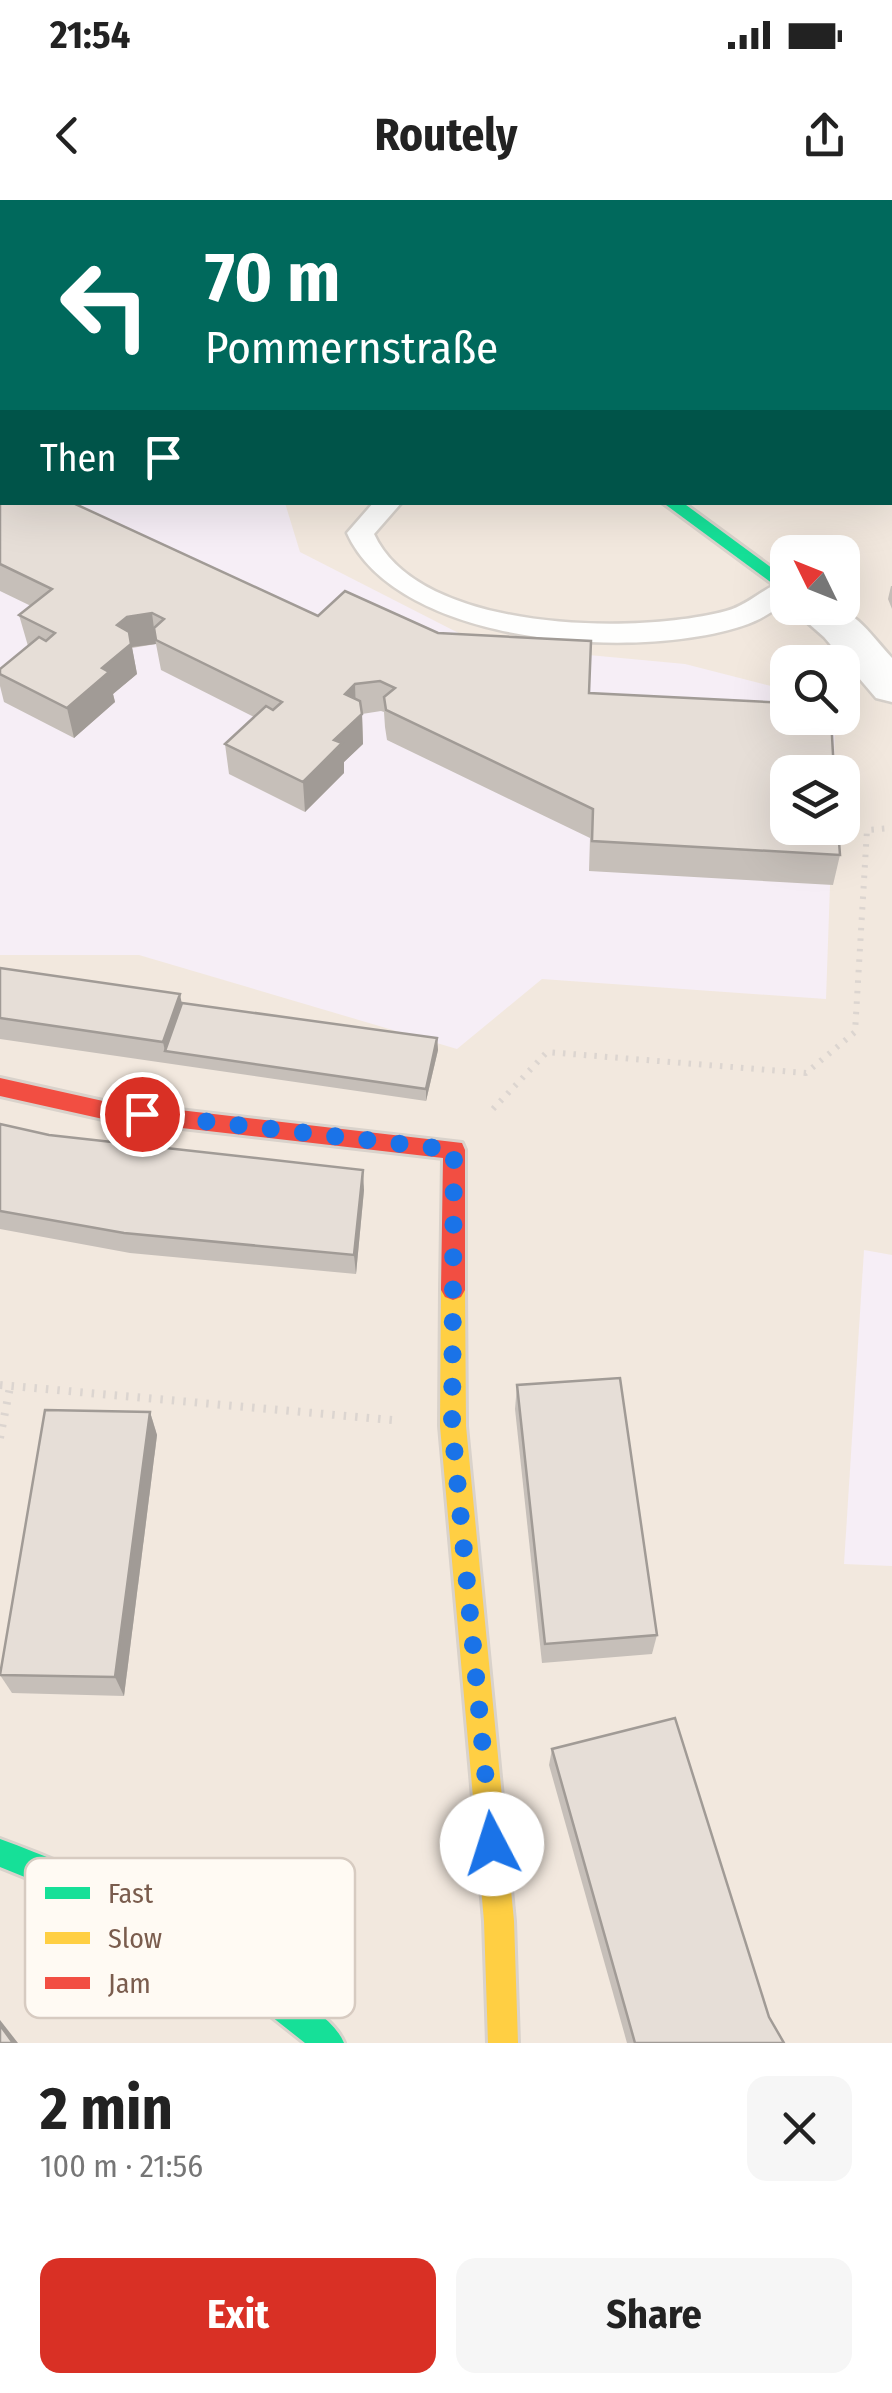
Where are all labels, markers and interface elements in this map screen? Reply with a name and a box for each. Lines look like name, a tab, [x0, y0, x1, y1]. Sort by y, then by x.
text: 21:54	[50, 12, 130, 58]
icon: back	[40, 108, 95, 163]
text: Routely	[374, 108, 518, 162]
icon: share	[797, 108, 852, 163]
text: 70 m	[205, 236, 340, 320]
icon: left	[40, 240, 170, 370]
text: Pommernstraße	[205, 321, 498, 375]
icon: arrive	[136, 430, 191, 485]
text: Then	[40, 435, 116, 481]
north arrow	[770, 535, 860, 625]
map controls	[770, 535, 860, 845]
button: search	[770, 645, 860, 735]
button: layers	[770, 755, 860, 845]
pin	[100, 1072, 185, 1157]
icon: arrive	[115, 1087, 170, 1142]
position arrow	[440, 1792, 544, 1896]
legend	[25, 1858, 355, 2018]
text: Fast	[108, 1877, 154, 1910]
text: Slow	[108, 1922, 162, 1955]
text: Jam	[108, 1967, 151, 2000]
text: 2 min	[40, 2073, 173, 2145]
button: close	[747, 2076, 852, 2181]
text: 100 m · 21:56	[40, 2147, 203, 2185]
button: Exit	[40, 2258, 436, 2373]
button: Share	[456, 2258, 852, 2373]

